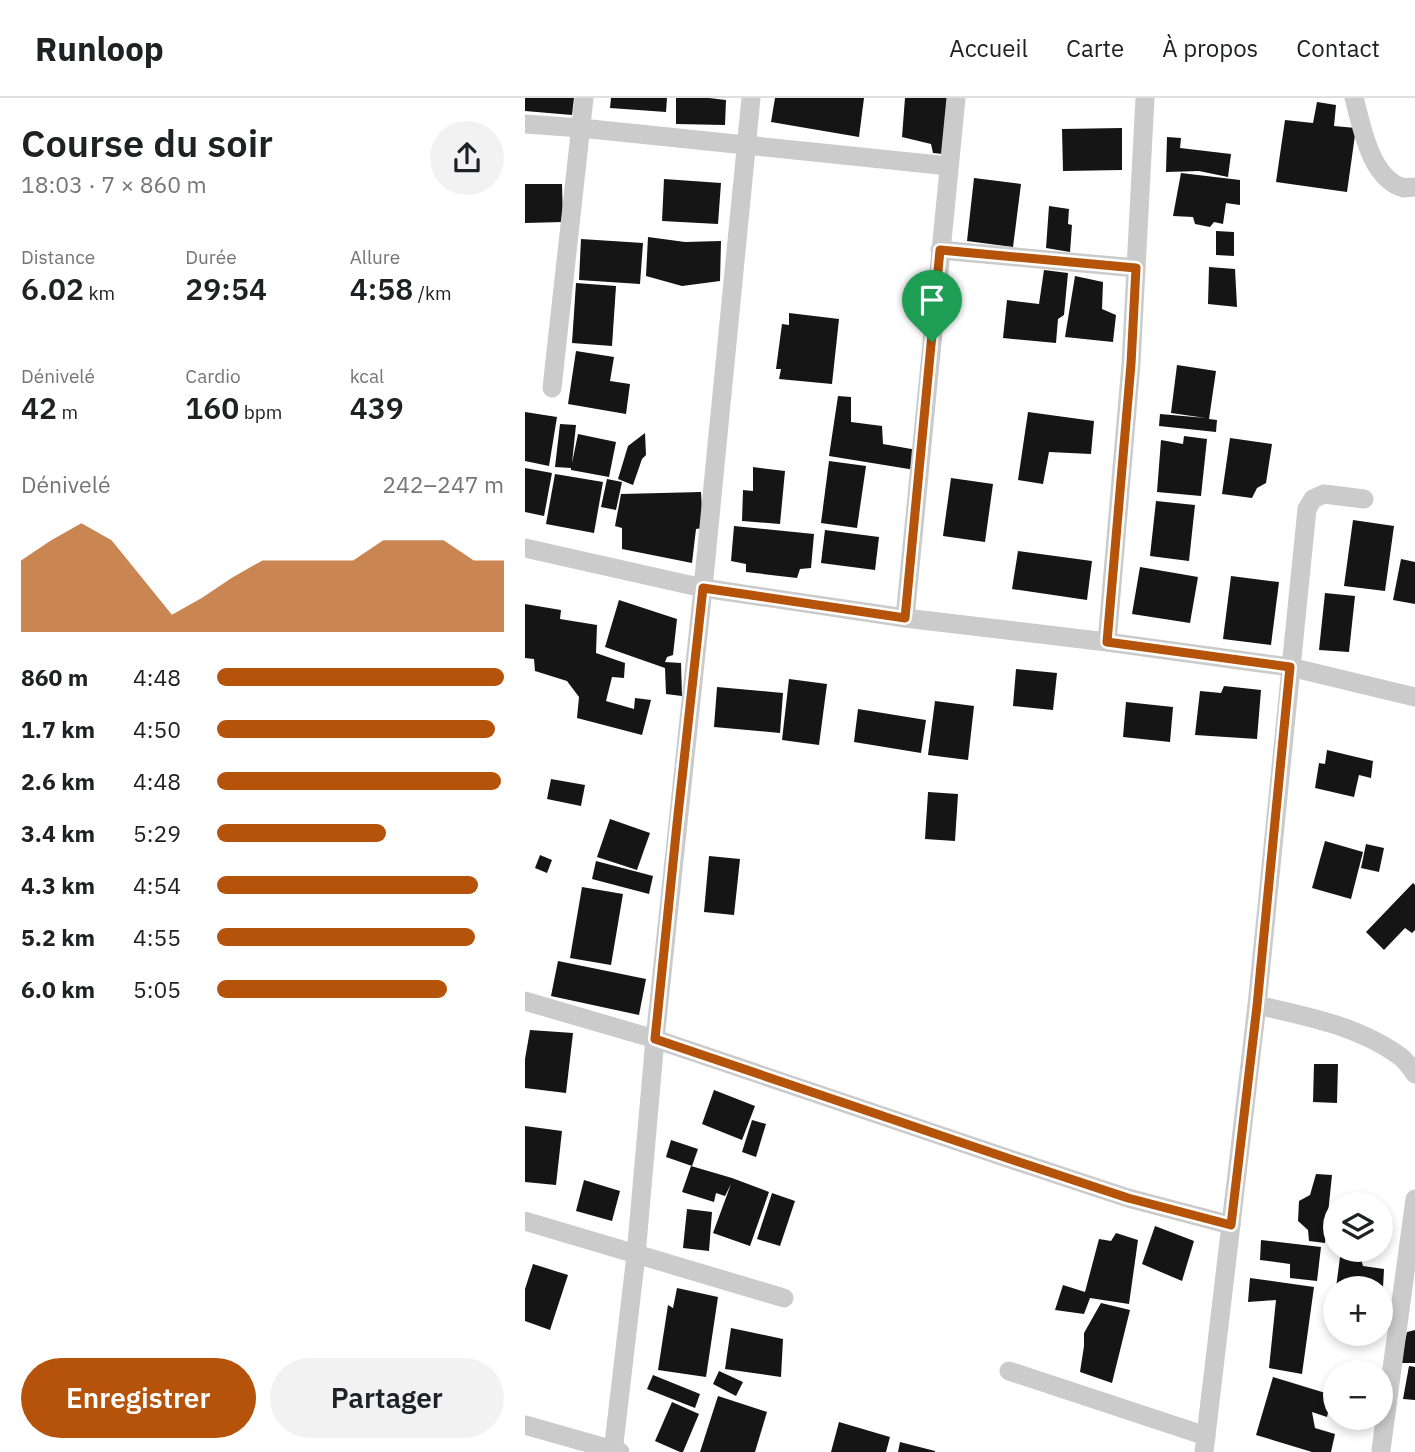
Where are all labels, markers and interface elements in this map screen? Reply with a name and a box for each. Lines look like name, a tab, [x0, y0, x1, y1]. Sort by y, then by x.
text: Runloop	[35, 27, 164, 70]
text: Accueil	[949, 32, 1028, 64]
text: Carte	[1066, 32, 1124, 64]
text: À propos	[1162, 32, 1258, 64]
text: Contact	[1296, 32, 1380, 64]
text: Course du soir	[21, 118, 273, 167]
button: share	[430, 121, 504, 195]
text: 18:03 · 7 × 860 m	[21, 169, 207, 199]
text: Distance	[21, 245, 95, 269]
text: Durée	[185, 245, 237, 269]
text: Allure	[350, 245, 400, 269]
text: 6.02	[21, 269, 84, 308]
text: 29:54	[185, 269, 267, 308]
text: 4:58	[350, 269, 413, 308]
pin	[902, 270, 962, 342]
text: km	[84, 281, 115, 305]
text: /km	[413, 281, 452, 305]
icon: arrive	[913, 281, 951, 319]
text: Dénivelé	[21, 364, 95, 388]
text: Cardio	[185, 364, 241, 388]
text: kcal	[350, 364, 384, 388]
text: 42	[21, 388, 57, 427]
text: 160	[185, 388, 239, 427]
text: 439	[350, 388, 404, 427]
text: m	[57, 400, 78, 424]
text: bpm	[239, 400, 282, 424]
text: Dénivelé	[21, 469, 111, 499]
text: 242–247 m	[382, 469, 504, 499]
text: 860 m	[21, 662, 88, 692]
text: 4:48	[133, 662, 181, 692]
text: 1.7 km	[21, 714, 95, 744]
text: 4:50	[133, 714, 181, 744]
text: 2.6 km	[21, 766, 95, 796]
text: 4:48	[133, 766, 181, 796]
text: 3.4 km	[21, 818, 95, 848]
text: 5:29	[133, 818, 181, 848]
text: 4.3 km	[21, 870, 95, 900]
text: 4:54	[133, 870, 181, 900]
text: 5.2 km	[21, 922, 95, 952]
text: 4:55	[133, 922, 181, 952]
text: 6.0 km	[21, 974, 95, 1004]
text: 5:05	[133, 974, 181, 1004]
map controls	[1323, 1192, 1393, 1430]
button: layers	[1323, 1192, 1393, 1262]
button: +	[1323, 1276, 1393, 1346]
button: Enregistrer	[21, 1358, 256, 1438]
button: Partager	[270, 1358, 504, 1438]
button: −	[1323, 1360, 1393, 1430]

